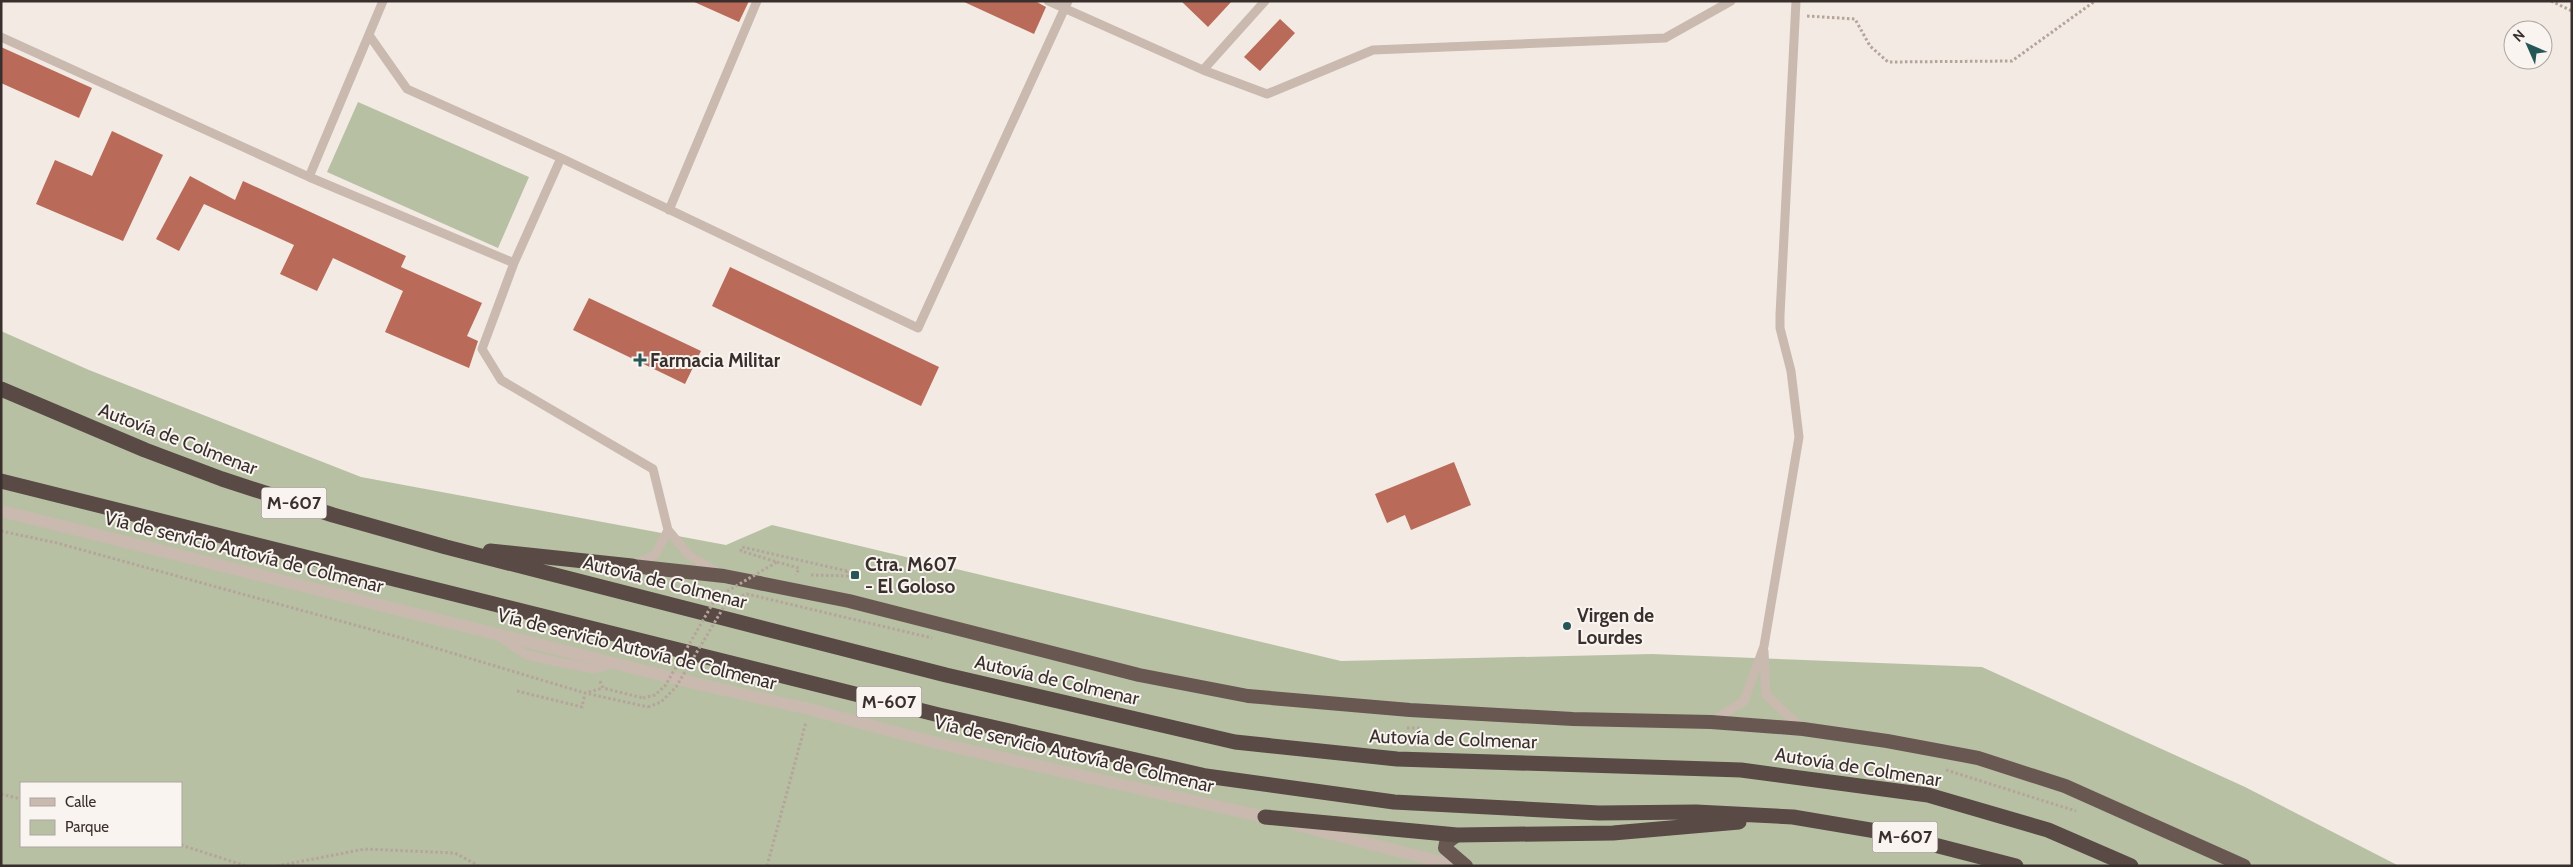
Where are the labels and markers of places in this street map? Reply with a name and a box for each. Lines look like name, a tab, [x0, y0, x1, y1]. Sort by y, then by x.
place label: Farmacia Militar	[650, 349, 781, 372]
marker: Farmacia Militar	[634, 354, 646, 366]
place label: Ctra. M607 - El Goloso	[865, 553, 957, 598]
marker: Ctra. M607 - El Goloso	[849, 569, 861, 581]
place label: Virgen de Lourdes	[1577, 604, 1654, 649]
marker: Virgen de Lourdes	[1561, 620, 1573, 632]

